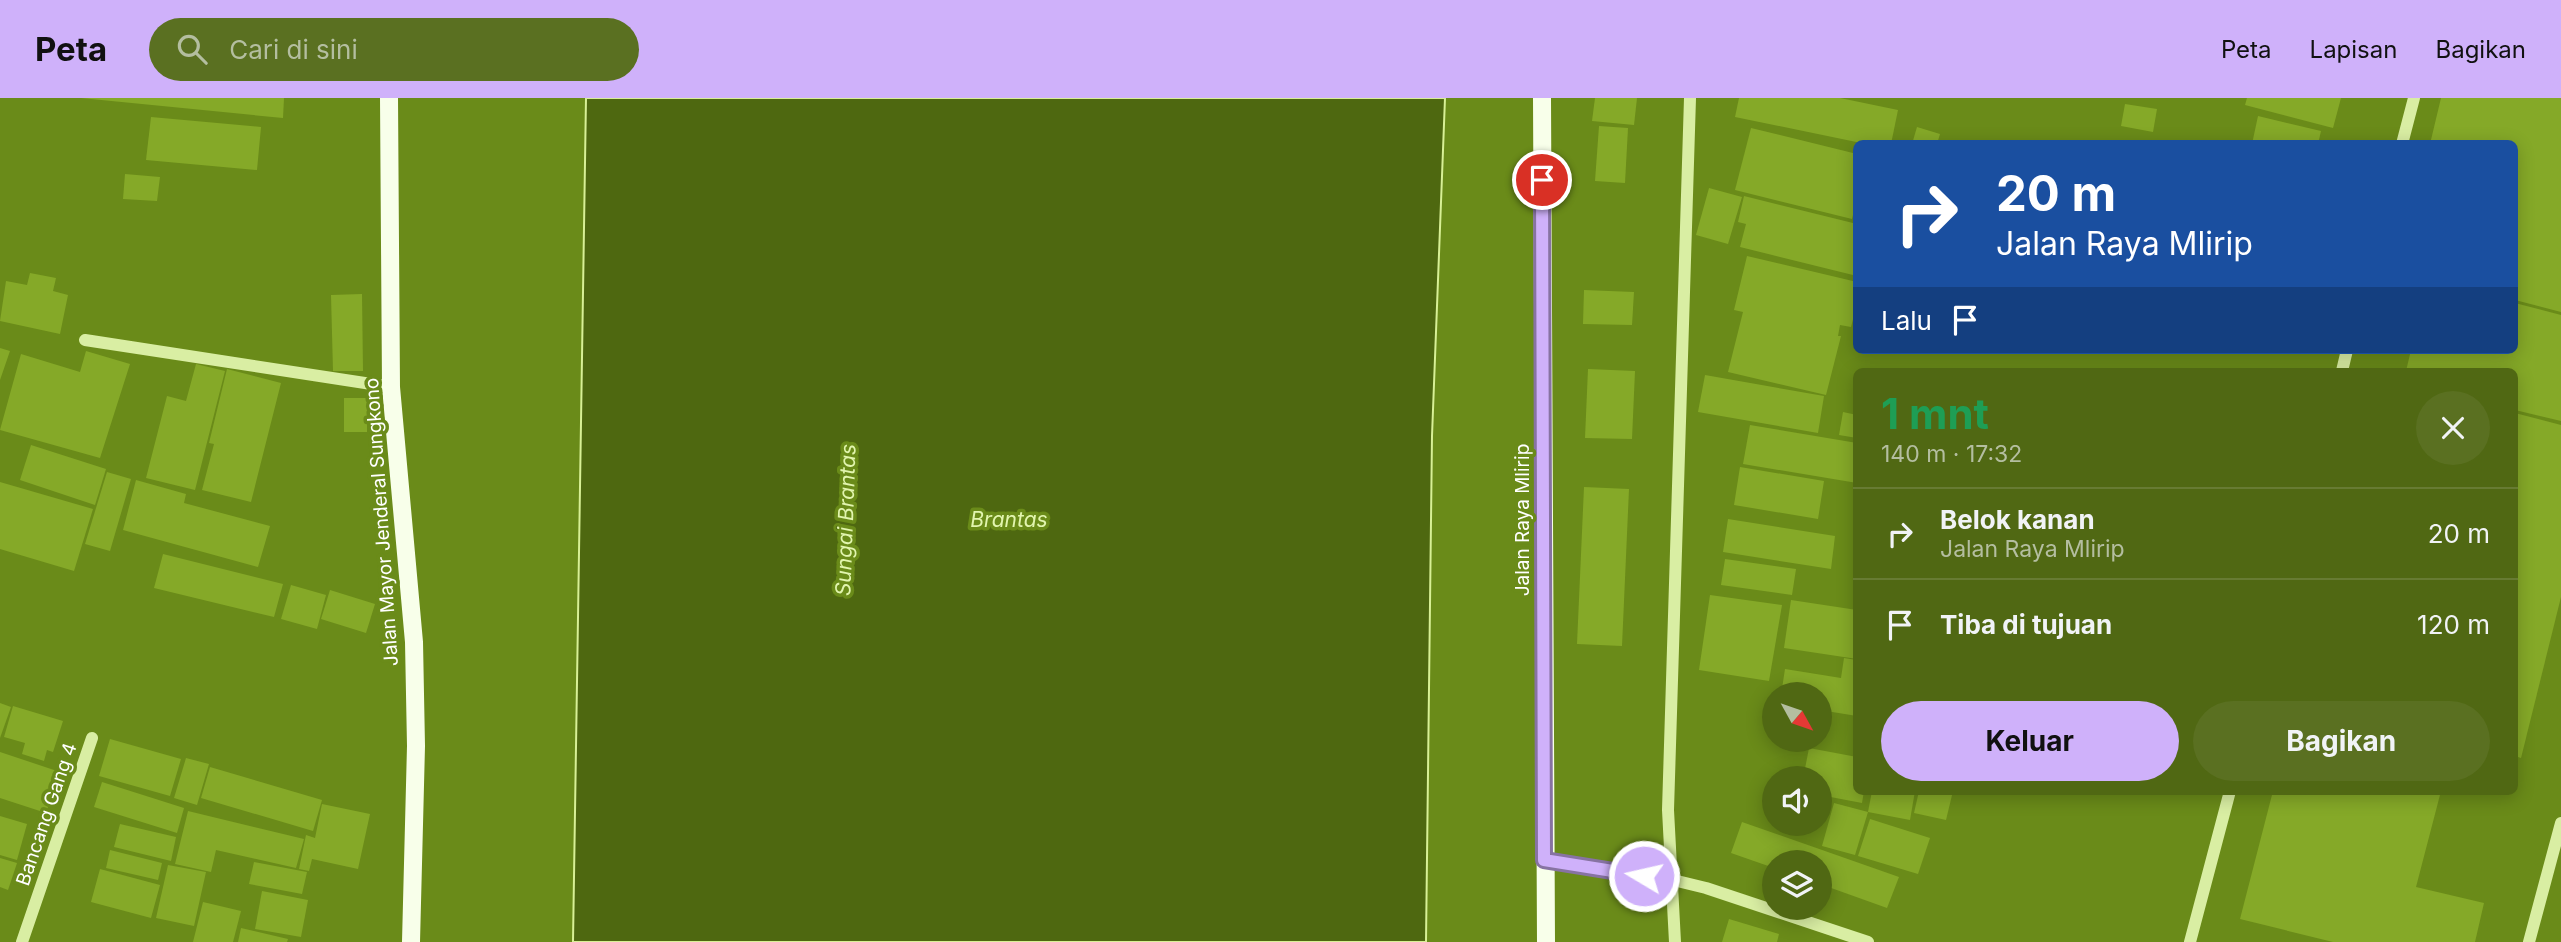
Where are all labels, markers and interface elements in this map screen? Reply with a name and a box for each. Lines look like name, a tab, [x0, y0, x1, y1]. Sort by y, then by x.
search box	[149, 18, 639, 81]
text: Peta	[35, 29, 107, 69]
icon: search	[173, 30, 211, 68]
text: Cari di sini	[229, 34, 358, 65]
text: Peta	[2221, 35, 2272, 64]
text: Lapisan	[2310, 35, 2397, 64]
text: Bagikan	[2435, 35, 2526, 64]
pin	[1512, 150, 1572, 210]
icon: arrive	[1523, 161, 1561, 199]
text: 20 m	[1996, 164, 2116, 223]
icon: right	[1881, 168, 1972, 259]
text: Jalan Raya Mlirip	[1996, 224, 2253, 263]
icon: arrive	[1946, 301, 1984, 339]
text: Lalu	[1881, 305, 1932, 336]
street label: Jalan Mayor Jenderal Sungkono	[360, 377, 403, 667]
text: 1 mnt	[1881, 388, 1989, 439]
button: close	[2416, 391, 2490, 465]
text: 140 m · 17:32	[1881, 440, 2022, 468]
water label: Sungai Brantas	[830, 443, 861, 597]
street label: Jalan Raya Mlirip	[1511, 444, 1534, 596]
text: Belok kanan	[1940, 504, 2095, 535]
water label: Brantas	[970, 507, 1048, 532]
icon: right	[1881, 515, 1919, 553]
text: 20 m	[2428, 518, 2490, 549]
text: Jalan Raya Mlirip	[1940, 535, 2125, 563]
icon: arrive	[1881, 606, 1919, 644]
text: Tiba di tujuan	[1940, 609, 2112, 640]
text: 120 m	[2417, 609, 2490, 640]
north arrow	[1762, 682, 1832, 752]
map controls	[1762, 682, 1832, 920]
button: Keluar	[1881, 701, 2179, 781]
button: Bagikan	[2193, 701, 2490, 781]
street label: Bancang Gang 4	[11, 740, 82, 889]
button: sound	[1762, 766, 1832, 836]
position arrow	[1607, 839, 1681, 913]
button: layers	[1762, 850, 1832, 920]

